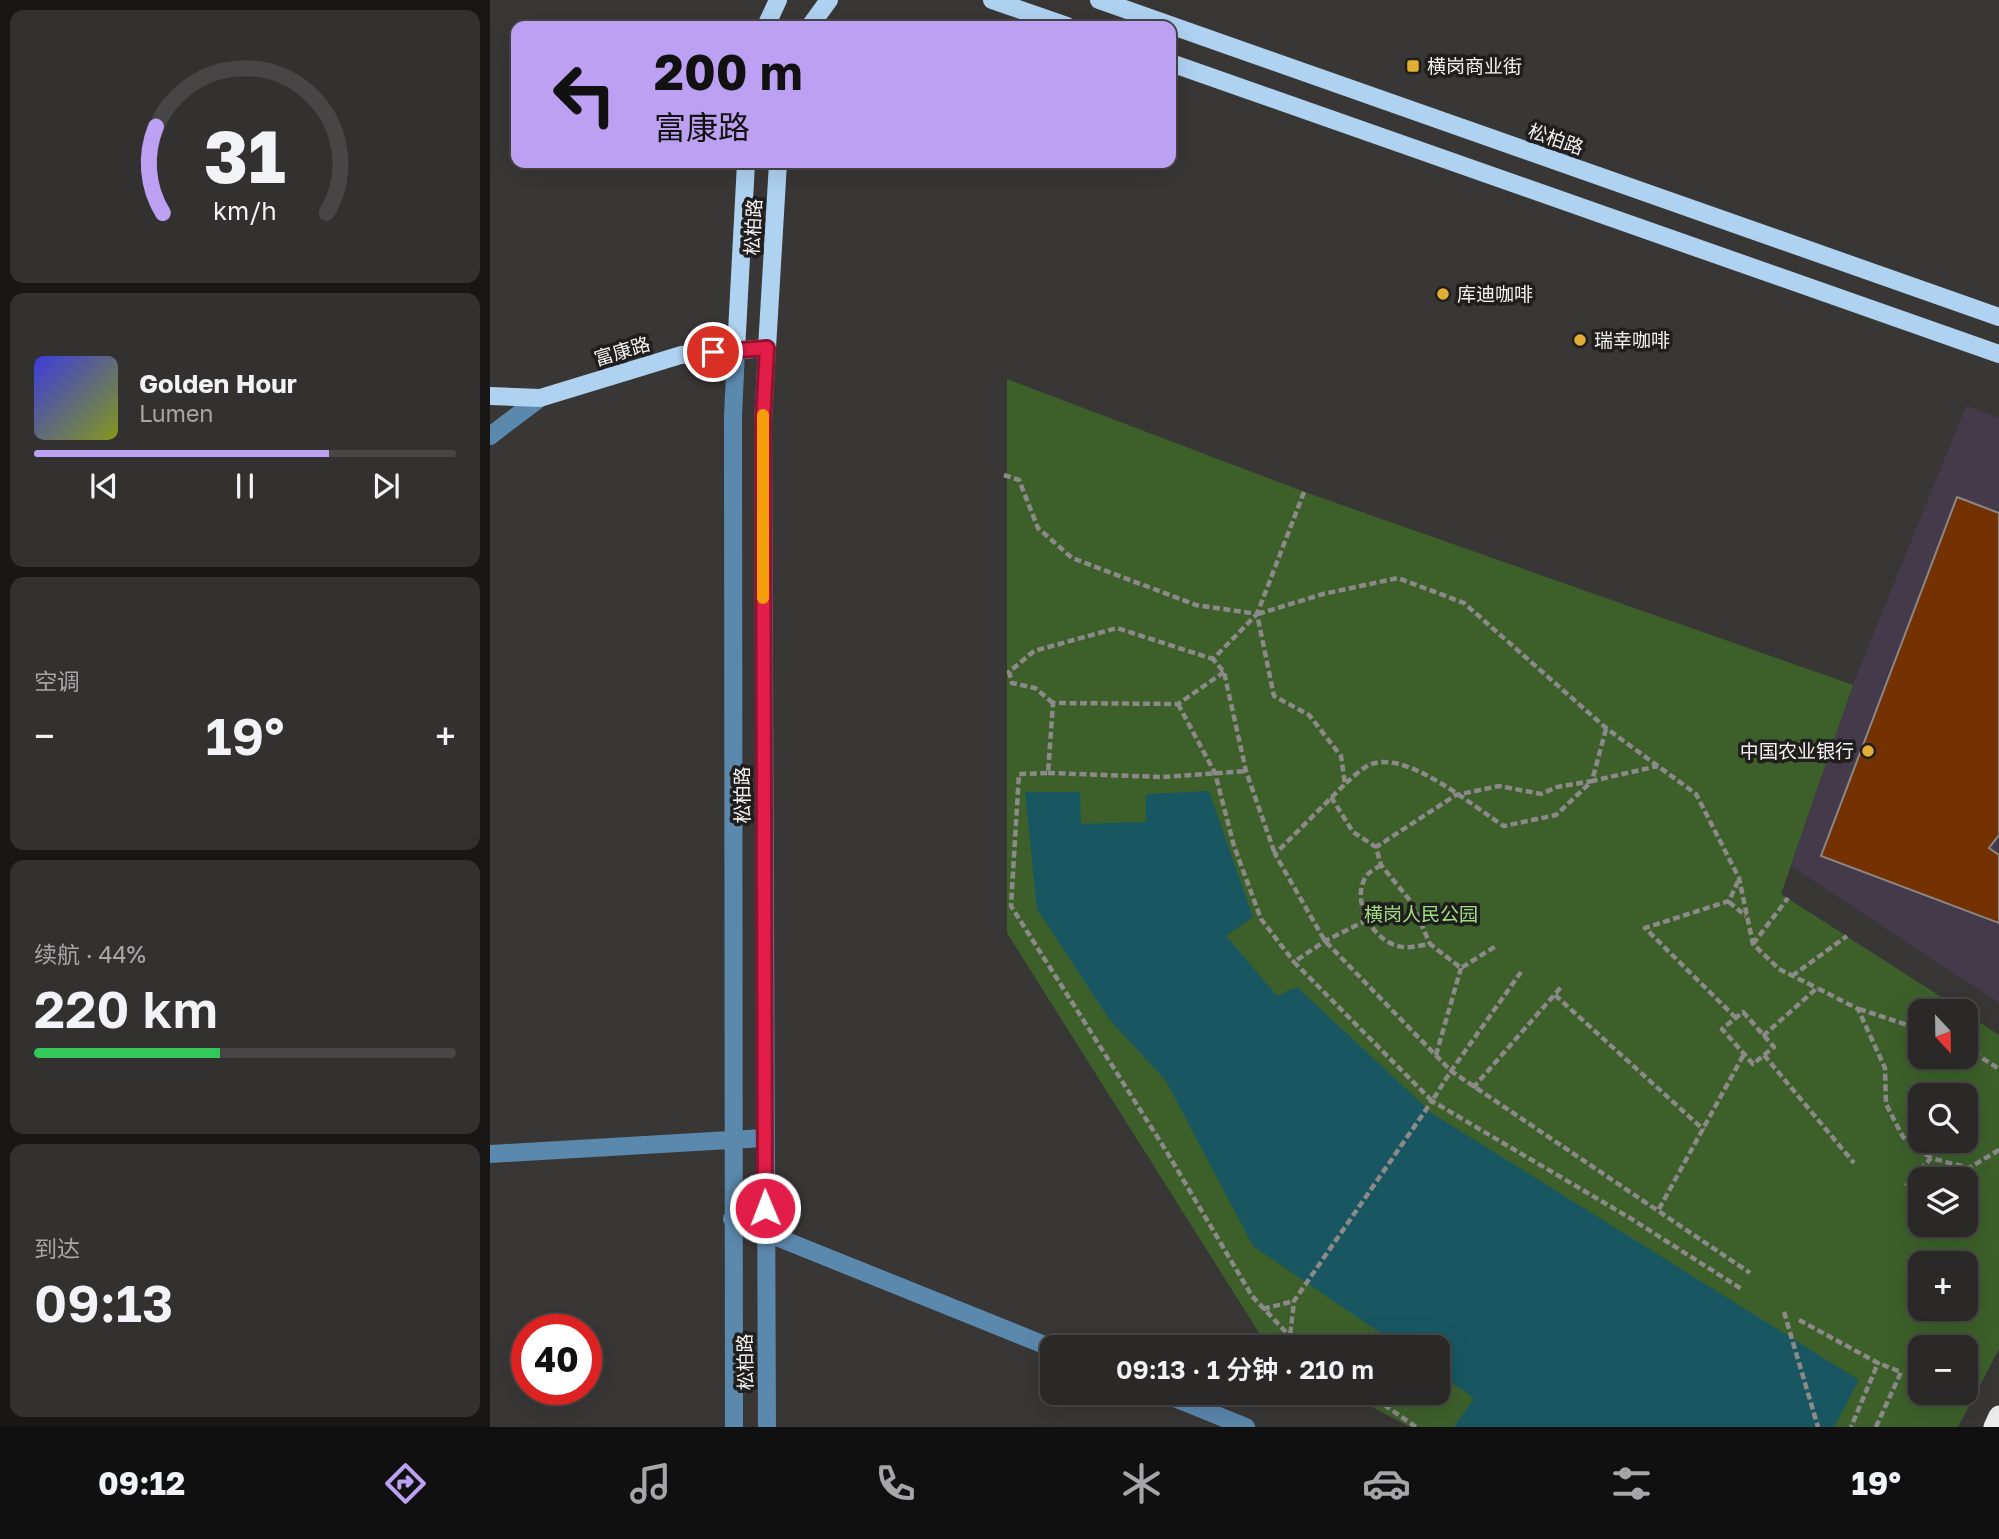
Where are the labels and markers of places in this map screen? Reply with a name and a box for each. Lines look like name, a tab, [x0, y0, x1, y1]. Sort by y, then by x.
place label: 横岗商业街	[1427, 54, 1522, 77]
marker: 横岗商业街	[1405, 58, 1421, 74]
place label: 库迪咖啡	[1457, 282, 1533, 305]
marker: 库迪咖啡	[1435, 286, 1451, 302]
pin	[683, 322, 743, 382]
place label: 瑞幸咖啡	[1594, 328, 1670, 351]
marker: 瑞幸咖啡	[1572, 332, 1588, 348]
place label: 中国农业银行	[1740, 739, 1854, 762]
marker: 中国农业银行	[1860, 743, 1876, 759]

